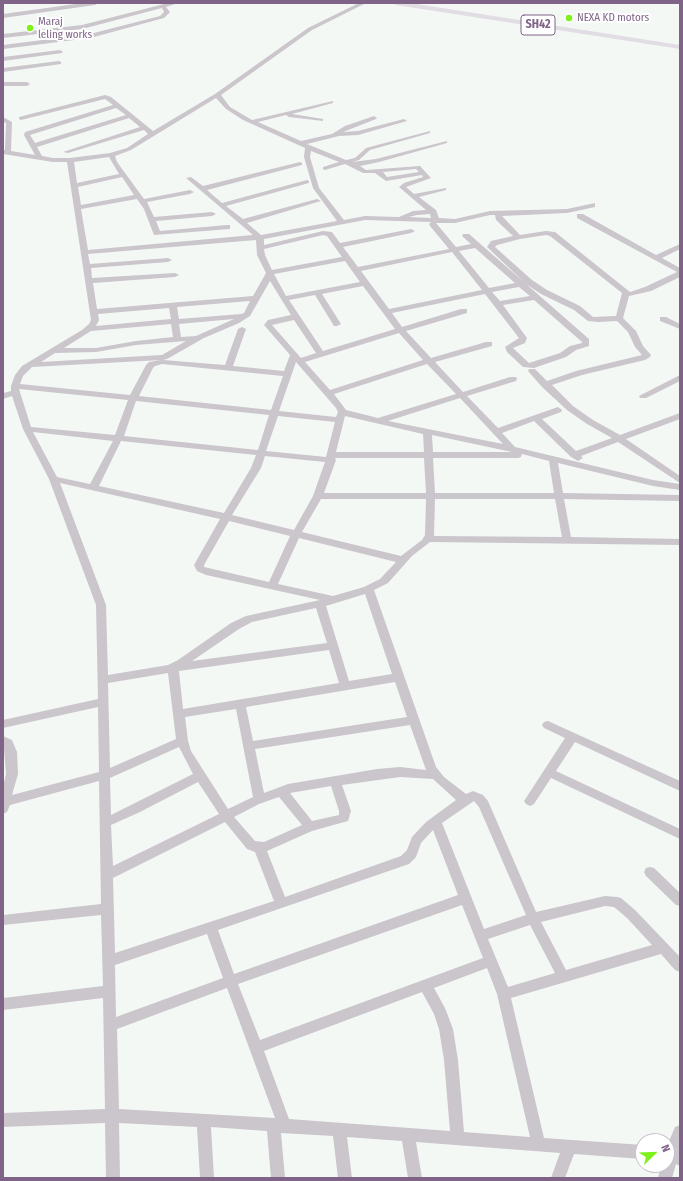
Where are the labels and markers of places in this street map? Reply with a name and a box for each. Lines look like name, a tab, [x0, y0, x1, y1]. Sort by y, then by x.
place label: NEXA KD motors	[577, 11, 649, 25]
marker: NEXA KD motors	[564, 13, 574, 23]
place label: Maraj leling works	[38, 15, 92, 41]
marker: Maraj leling works	[25, 23, 35, 33]

